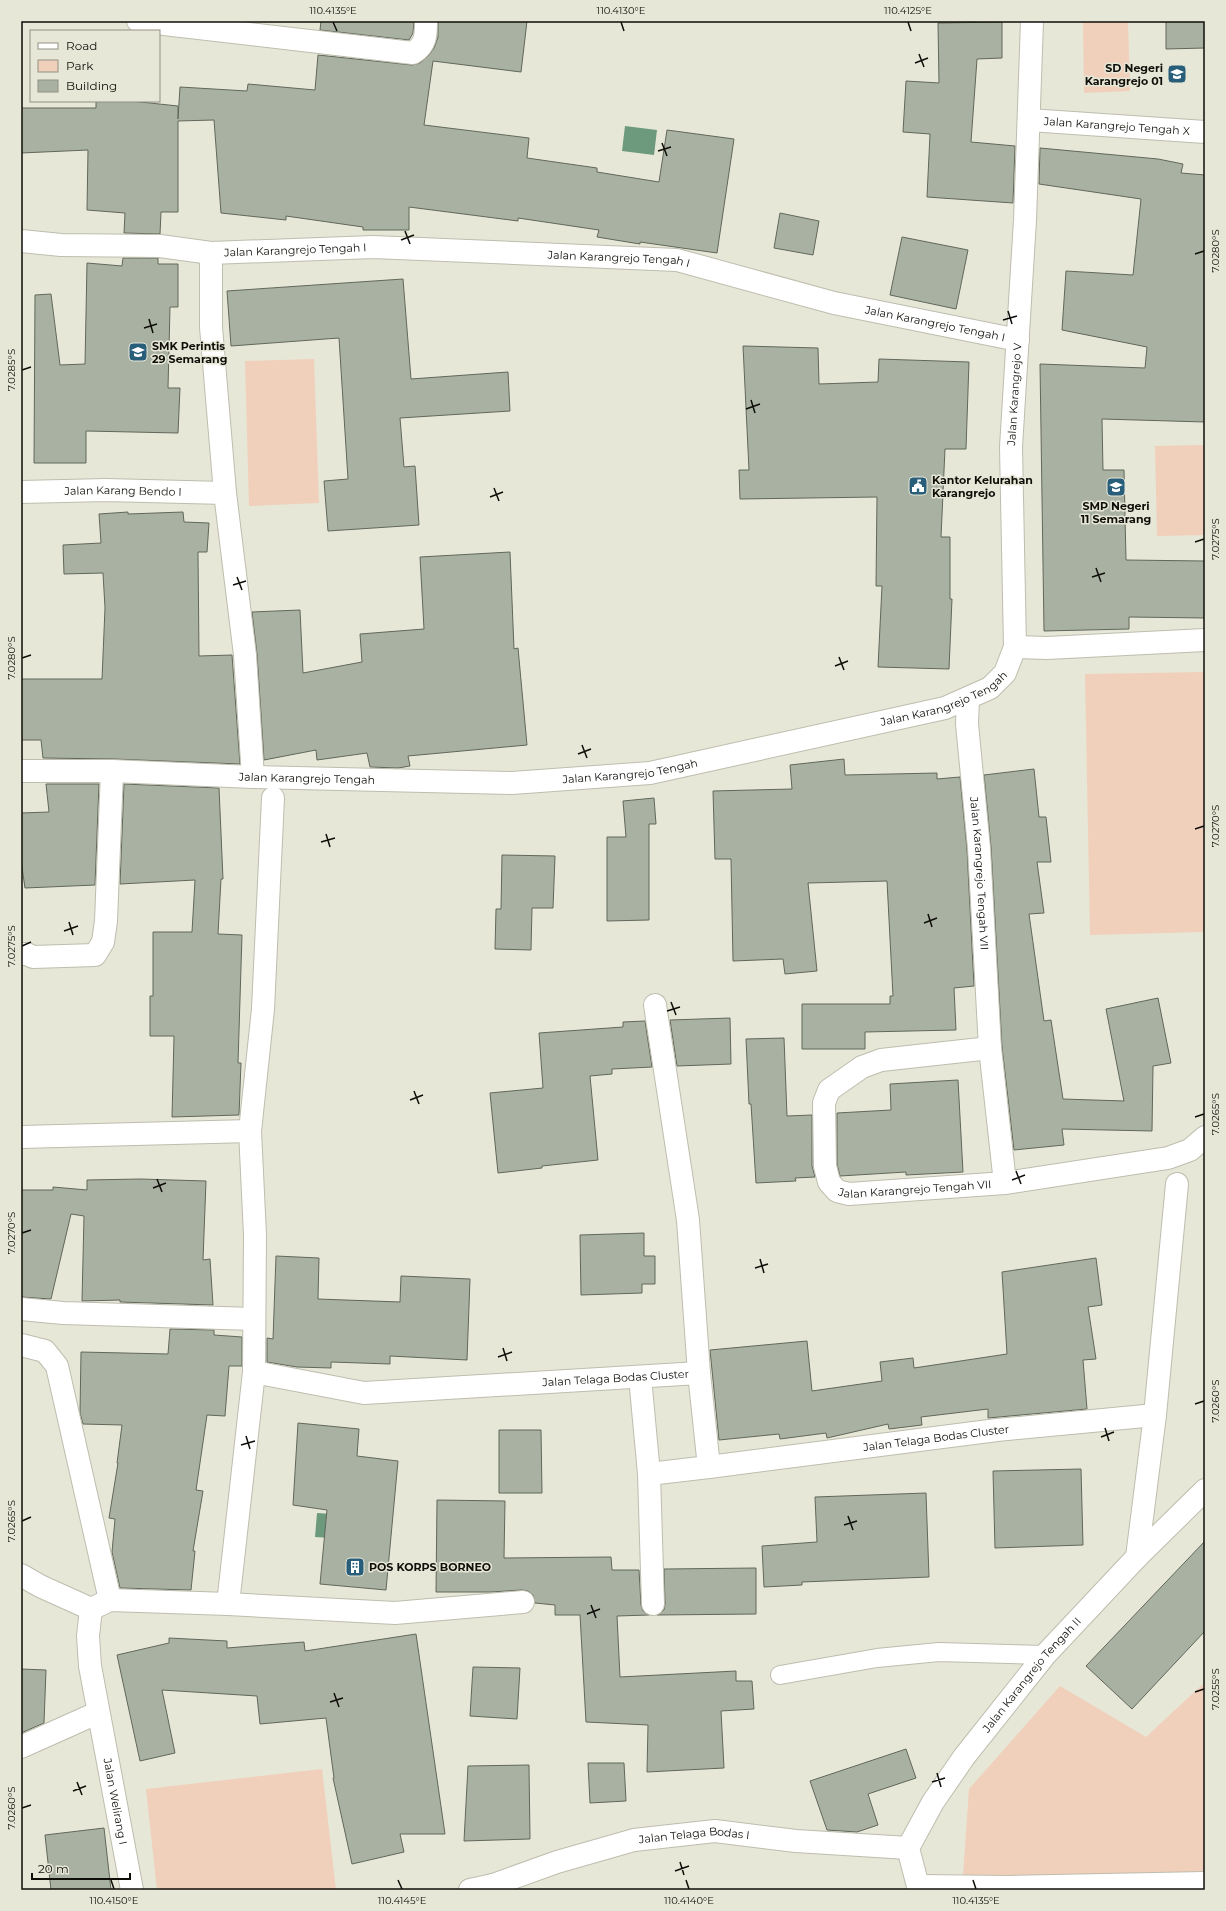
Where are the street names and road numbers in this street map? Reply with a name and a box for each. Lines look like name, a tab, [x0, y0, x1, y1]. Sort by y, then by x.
street label: Jalan Karangrejo Tengah X	[1042, 114, 1191, 138]
street label: Jalan Karangrejo Tengah I	[223, 240, 367, 260]
street label: Jalan Karangrejo Tengah I	[546, 247, 692, 270]
street label: Jalan Karangrejo Tengah I	[863, 302, 1006, 344]
street label: Jalan Karangrejo V	[1004, 342, 1024, 447]
street label: Jalan Karang Bendo I	[63, 483, 182, 499]
street label: Jalan Karangrejo Tengah	[878, 668, 1010, 729]
street label: Jalan Karangrejo Tengah	[561, 756, 699, 786]
street label: Jalan Karangrejo Tengah	[237, 769, 375, 787]
street label: Jalan Karangrejo Tengah VII	[967, 795, 992, 950]
street label: Jalan Karangrejo Tengah VII	[836, 1177, 992, 1201]
street label: Jalan Telaga Bodas Cluster	[541, 1367, 689, 1389]
street label: Jalan Telaga Bodas Cluster	[861, 1422, 1010, 1454]
street label: Jalan Karangrejo Tengah II	[979, 1614, 1084, 1736]
street label: Jalan Welirang I	[100, 1756, 130, 1846]
street label: Jalan Telaga Bodas I	[637, 1824, 750, 1847]

